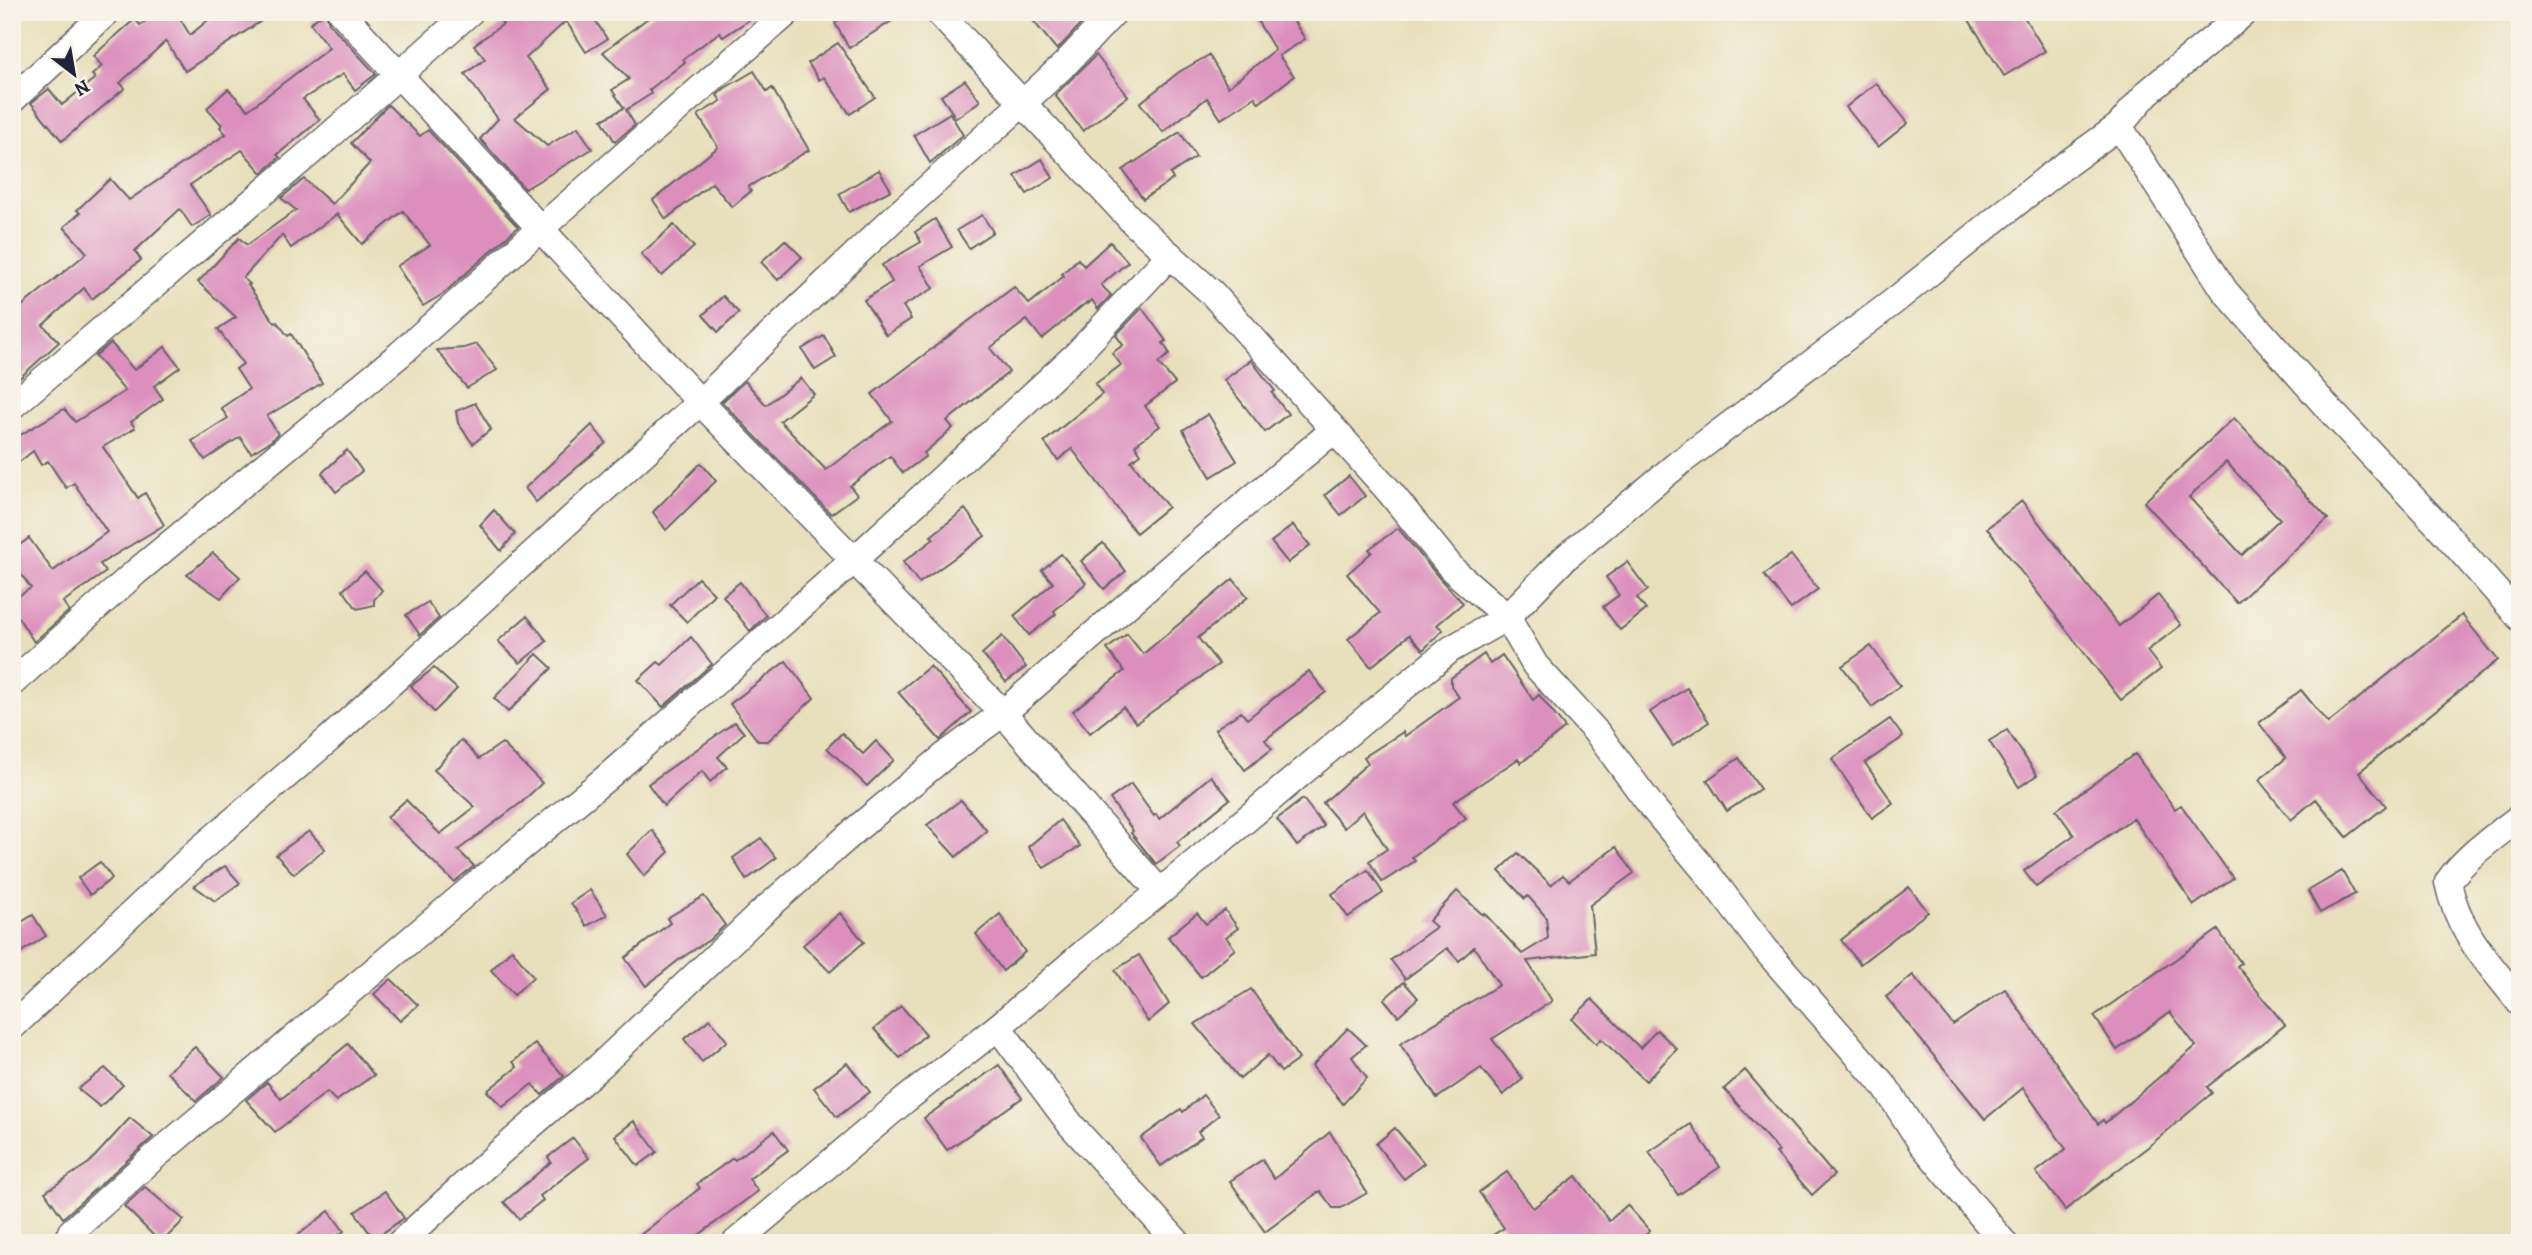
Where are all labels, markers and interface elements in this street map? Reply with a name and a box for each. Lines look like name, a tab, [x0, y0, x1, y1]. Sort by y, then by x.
north arrow	[38, 38, 108, 108]
text: N	[69, 73, 95, 103]

